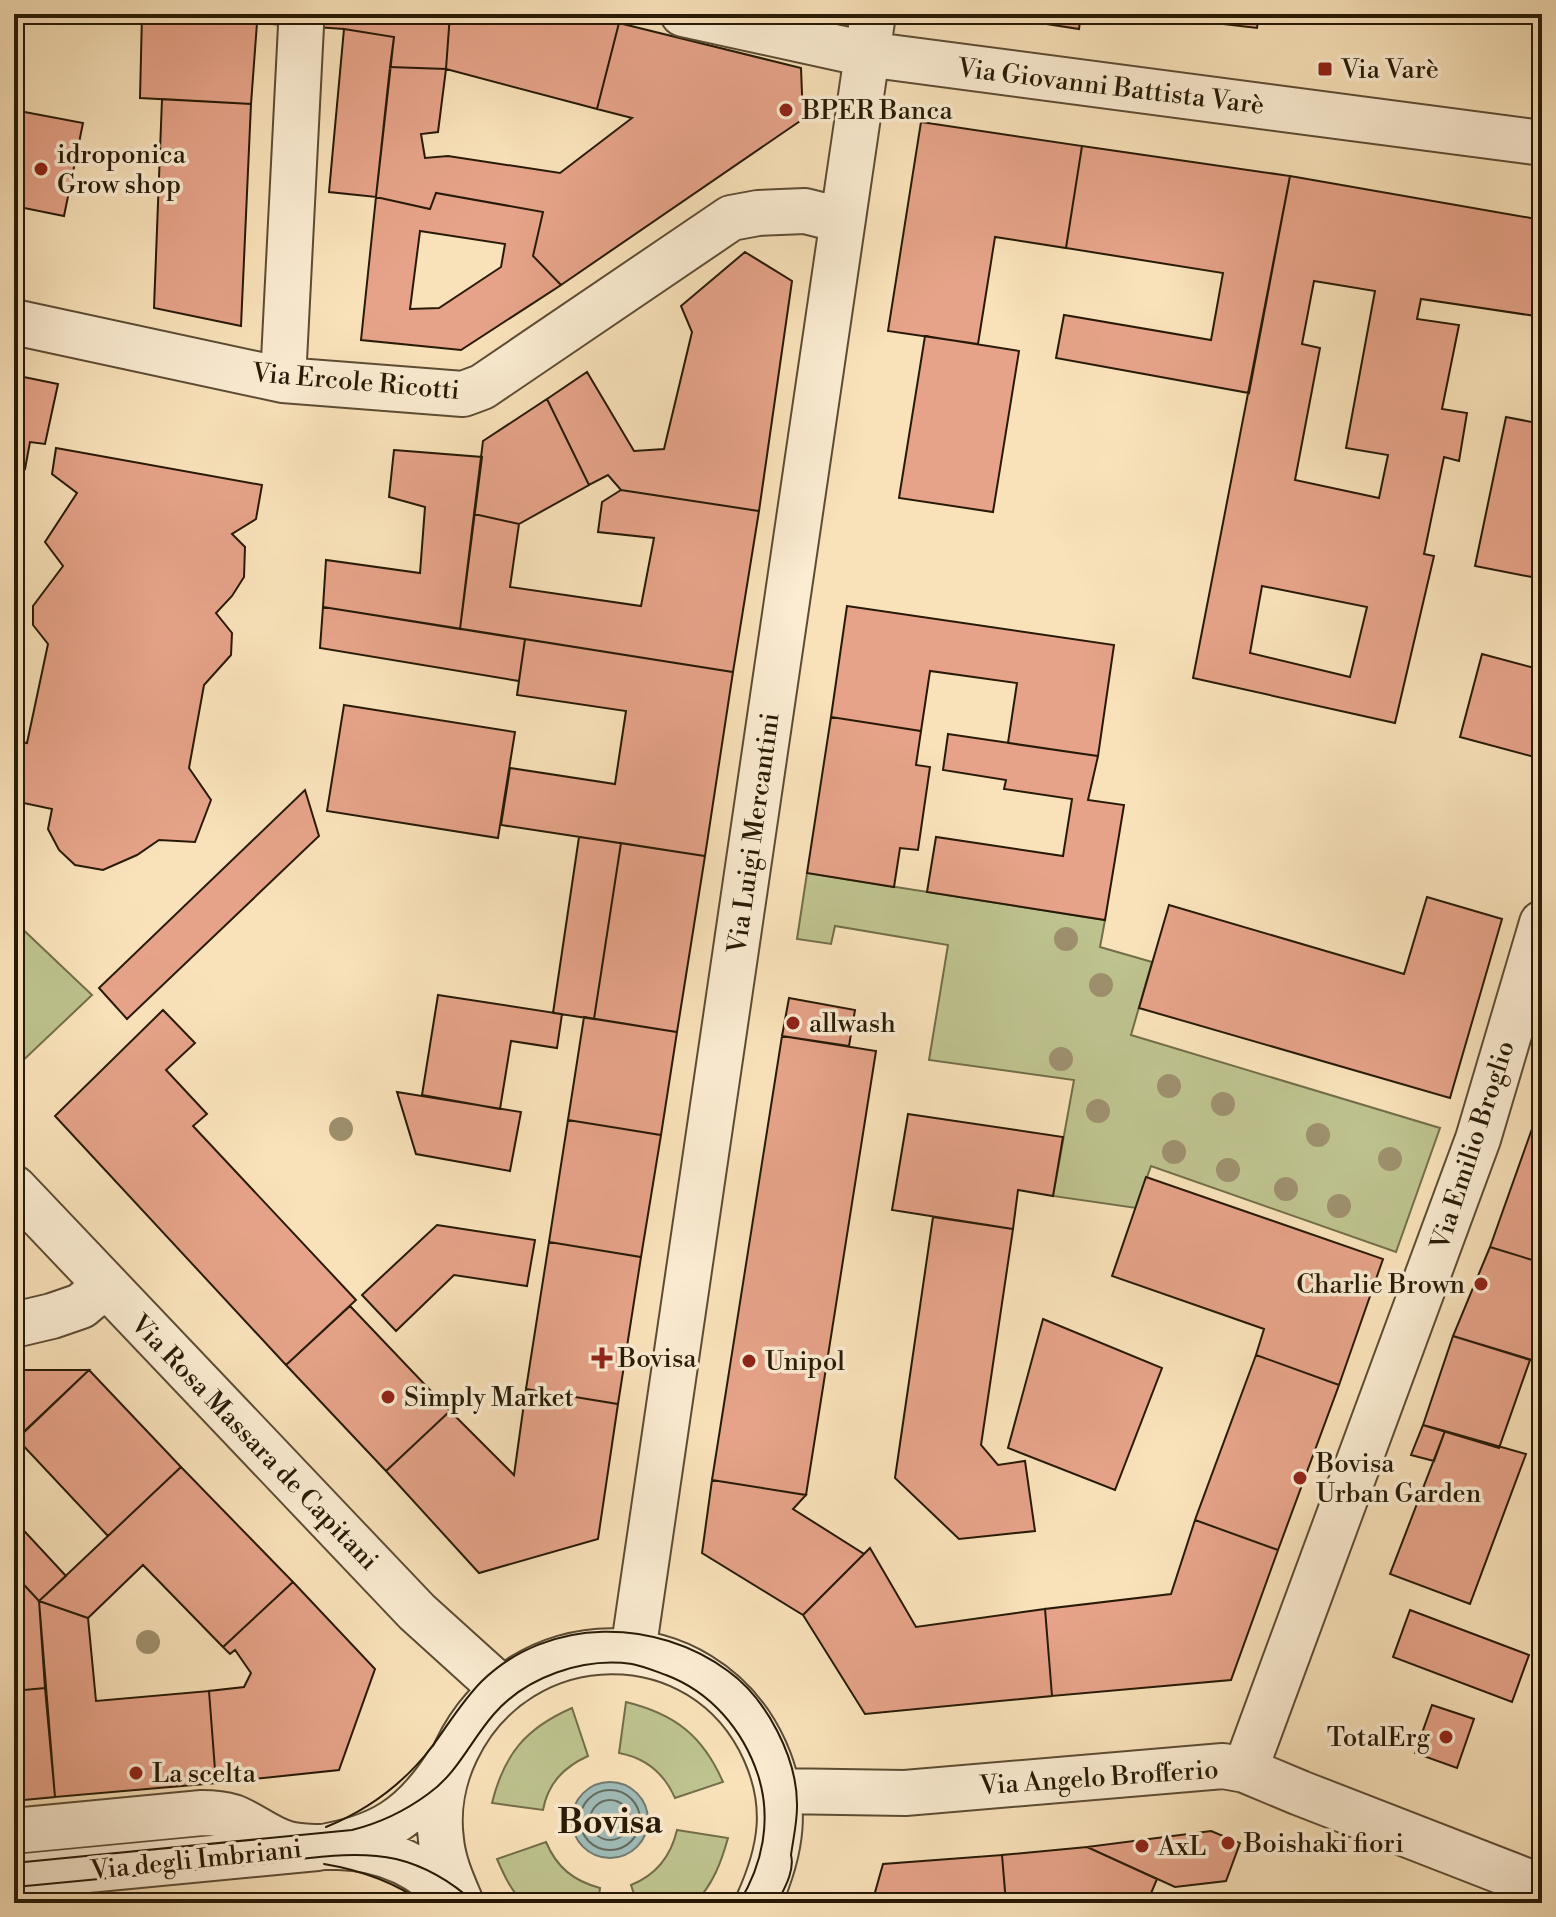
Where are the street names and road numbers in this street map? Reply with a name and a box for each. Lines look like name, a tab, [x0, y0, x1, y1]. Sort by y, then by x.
street label: Via Giovanni Battista Varè	[955, 52, 1266, 122]
street label: Via Ercole Ricotti	[250, 357, 461, 407]
street label: Via Luigi Mercantini	[721, 711, 787, 957]
street label: Via Emilio Broglio	[1424, 1037, 1522, 1255]
street label: Via Rosa Massara de Capitani	[123, 1308, 385, 1577]
street label: Via Angelo Brofferio	[978, 1754, 1220, 1802]
street label: Via degli Imbriani	[88, 1833, 303, 1887]

